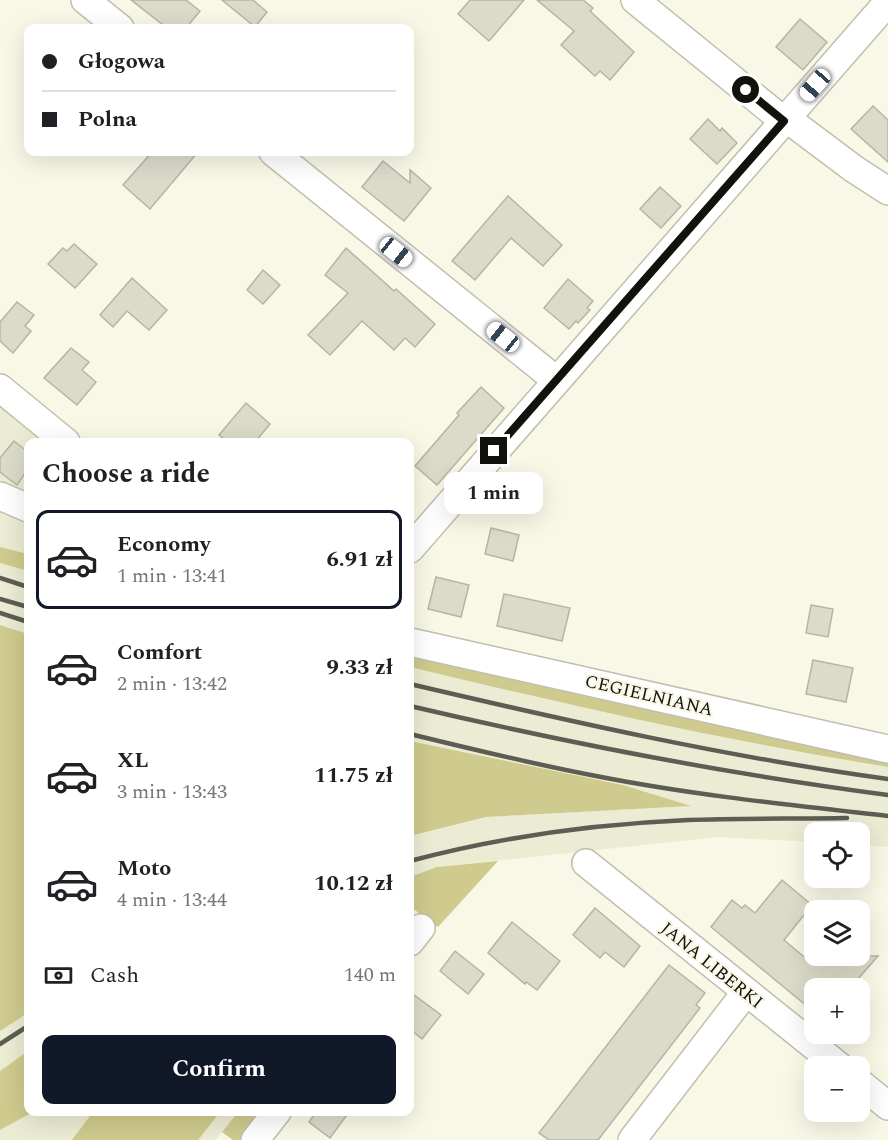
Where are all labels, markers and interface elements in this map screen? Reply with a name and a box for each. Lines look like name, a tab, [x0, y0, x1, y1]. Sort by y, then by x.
text: Głogowa	[78, 45, 165, 78]
car	[796, 66, 834, 104]
route start	[732, 76, 759, 103]
text: Polna	[78, 103, 137, 136]
car	[376, 234, 416, 270]
car	[483, 319, 523, 355]
route end	[480, 437, 507, 464]
text: Choose a ride	[42, 453, 210, 495]
callout: 1 min	[444, 472, 544, 514]
text: 1 min	[467, 478, 520, 508]
text: Economy	[117, 528, 210, 561]
icon: car	[45, 533, 99, 587]
text: 6.91 zł	[326, 543, 393, 576]
text: 1 min · 13:41	[117, 561, 227, 591]
text: Comfort	[117, 636, 202, 669]
icon: car	[45, 641, 99, 695]
text: 9.33 zł	[326, 651, 393, 684]
street label: CEGIELNIANA	[582, 668, 716, 723]
text: 2 min · 13:42	[117, 669, 227, 699]
text: XL	[117, 744, 148, 777]
icon: car	[45, 749, 99, 803]
text: 11.75 zł	[314, 759, 393, 792]
text: 3 min · 13:43	[117, 777, 227, 807]
map controls	[804, 822, 870, 1122]
button: locate	[804, 822, 870, 888]
text: Moto	[117, 852, 171, 885]
icon: car	[45, 857, 99, 911]
text: 10.12 zł	[314, 867, 393, 900]
text: 4 min · 13:44	[117, 885, 227, 915]
button: layers	[804, 900, 870, 966]
street label: JANA LIBERKI	[654, 915, 769, 1015]
icon: cash	[42, 959, 75, 992]
text: Cash	[90, 959, 139, 992]
text: 140 m	[344, 960, 396, 990]
button: +	[804, 978, 870, 1044]
button: Confirm	[42, 1035, 396, 1104]
button: −	[804, 1056, 870, 1122]

